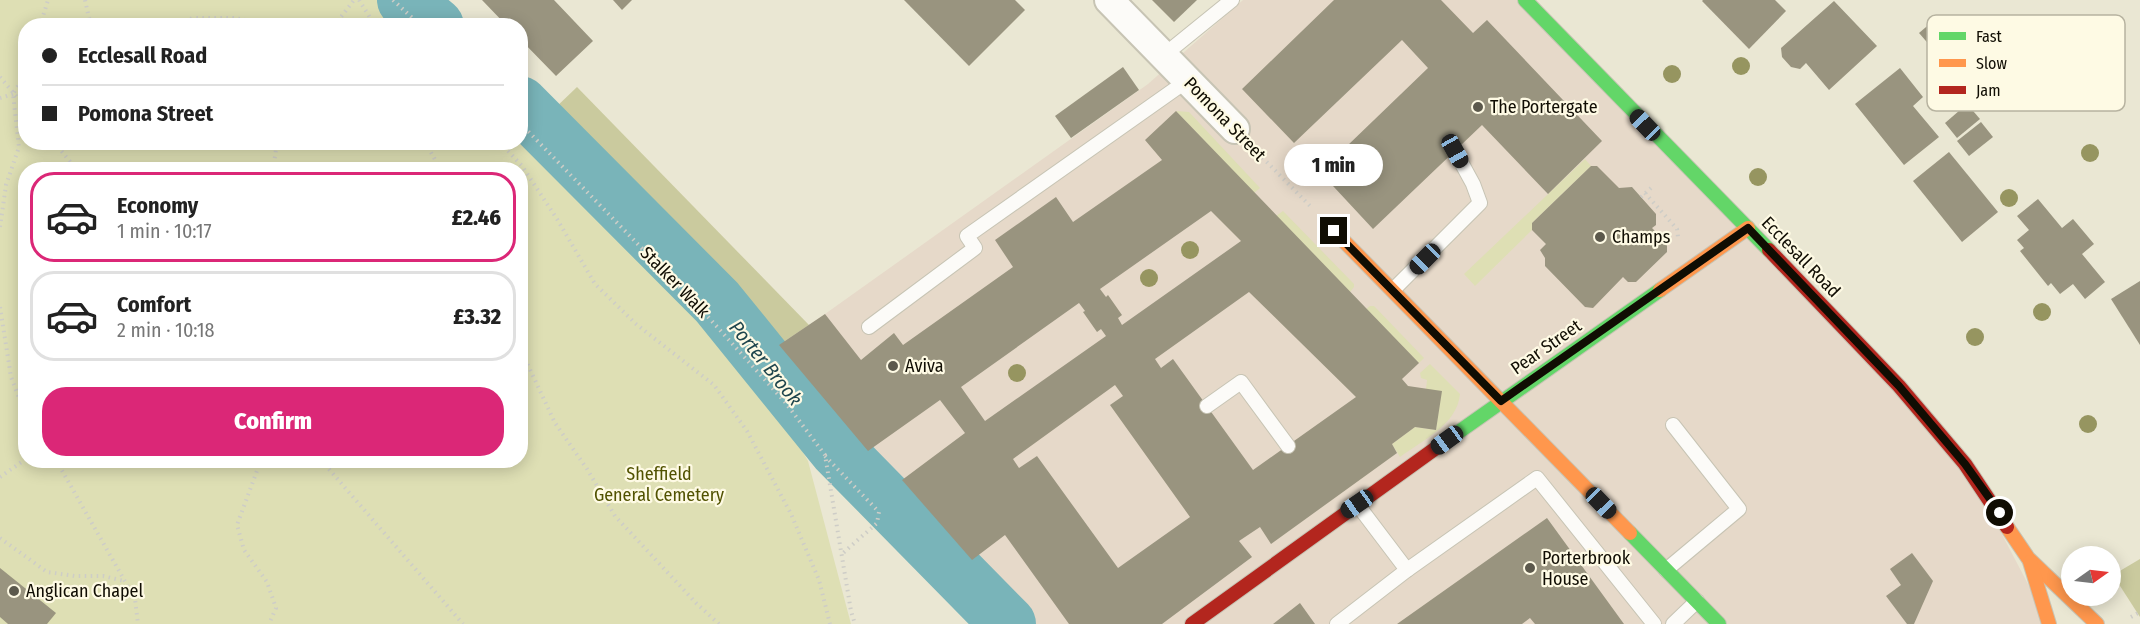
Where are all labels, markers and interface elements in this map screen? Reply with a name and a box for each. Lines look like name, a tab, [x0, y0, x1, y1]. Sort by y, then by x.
legend	[1927, 15, 2125, 111]
text: Fast	[1976, 27, 2003, 46]
text: Ecclesall Road	[78, 42, 207, 69]
text: Slow	[1976, 54, 2007, 73]
street label: Pomona Street	[1179, 72, 1271, 166]
text: Jam	[1976, 81, 2001, 100]
place label: The Portergate	[1490, 96, 1598, 118]
text: Pomona Street	[78, 100, 213, 127]
marker: The Portergate	[1471, 100, 1485, 114]
car	[1626, 106, 1664, 144]
car	[1438, 131, 1472, 171]
callout: 1 min	[1284, 144, 1384, 186]
text: 1 min	[1312, 153, 1355, 177]
icon: car	[45, 190, 99, 244]
text: Economy	[117, 192, 198, 219]
text: £2.46	[452, 204, 501, 231]
street label: Ecclesall Road	[1757, 212, 1845, 302]
route end	[1320, 217, 1347, 244]
text: 1 min · 10:17	[117, 219, 212, 243]
place label: Champs	[1612, 226, 1671, 248]
marker: Champs	[1593, 230, 1607, 244]
car	[1406, 240, 1444, 278]
street label: Stalker Walk	[636, 242, 715, 323]
icon: car	[45, 289, 99, 343]
text: Comfort	[117, 291, 191, 318]
text: £3.32	[453, 303, 501, 330]
street label: Pear Street	[1506, 315, 1586, 379]
water label: Porter Brook	[724, 316, 808, 410]
text: 2 min · 10:18	[117, 318, 215, 342]
place label: Aviva	[905, 355, 944, 377]
marker: Aviva	[886, 359, 900, 373]
button: Confirm	[42, 387, 504, 456]
car	[1427, 422, 1467, 458]
park label: Sheffield General Cemetery	[594, 463, 724, 506]
car	[1582, 484, 1620, 522]
car	[1337, 486, 1377, 522]
route start	[1986, 499, 2013, 526]
north arrow	[2061, 546, 2121, 606]
map controls	[2061, 546, 2121, 606]
place label: Porterbrook House	[1542, 547, 1631, 590]
marker: Porterbrook House	[1523, 561, 1537, 575]
place label: Anglican Chapel	[26, 580, 143, 602]
marker: Anglican Chapel	[7, 584, 21, 598]

